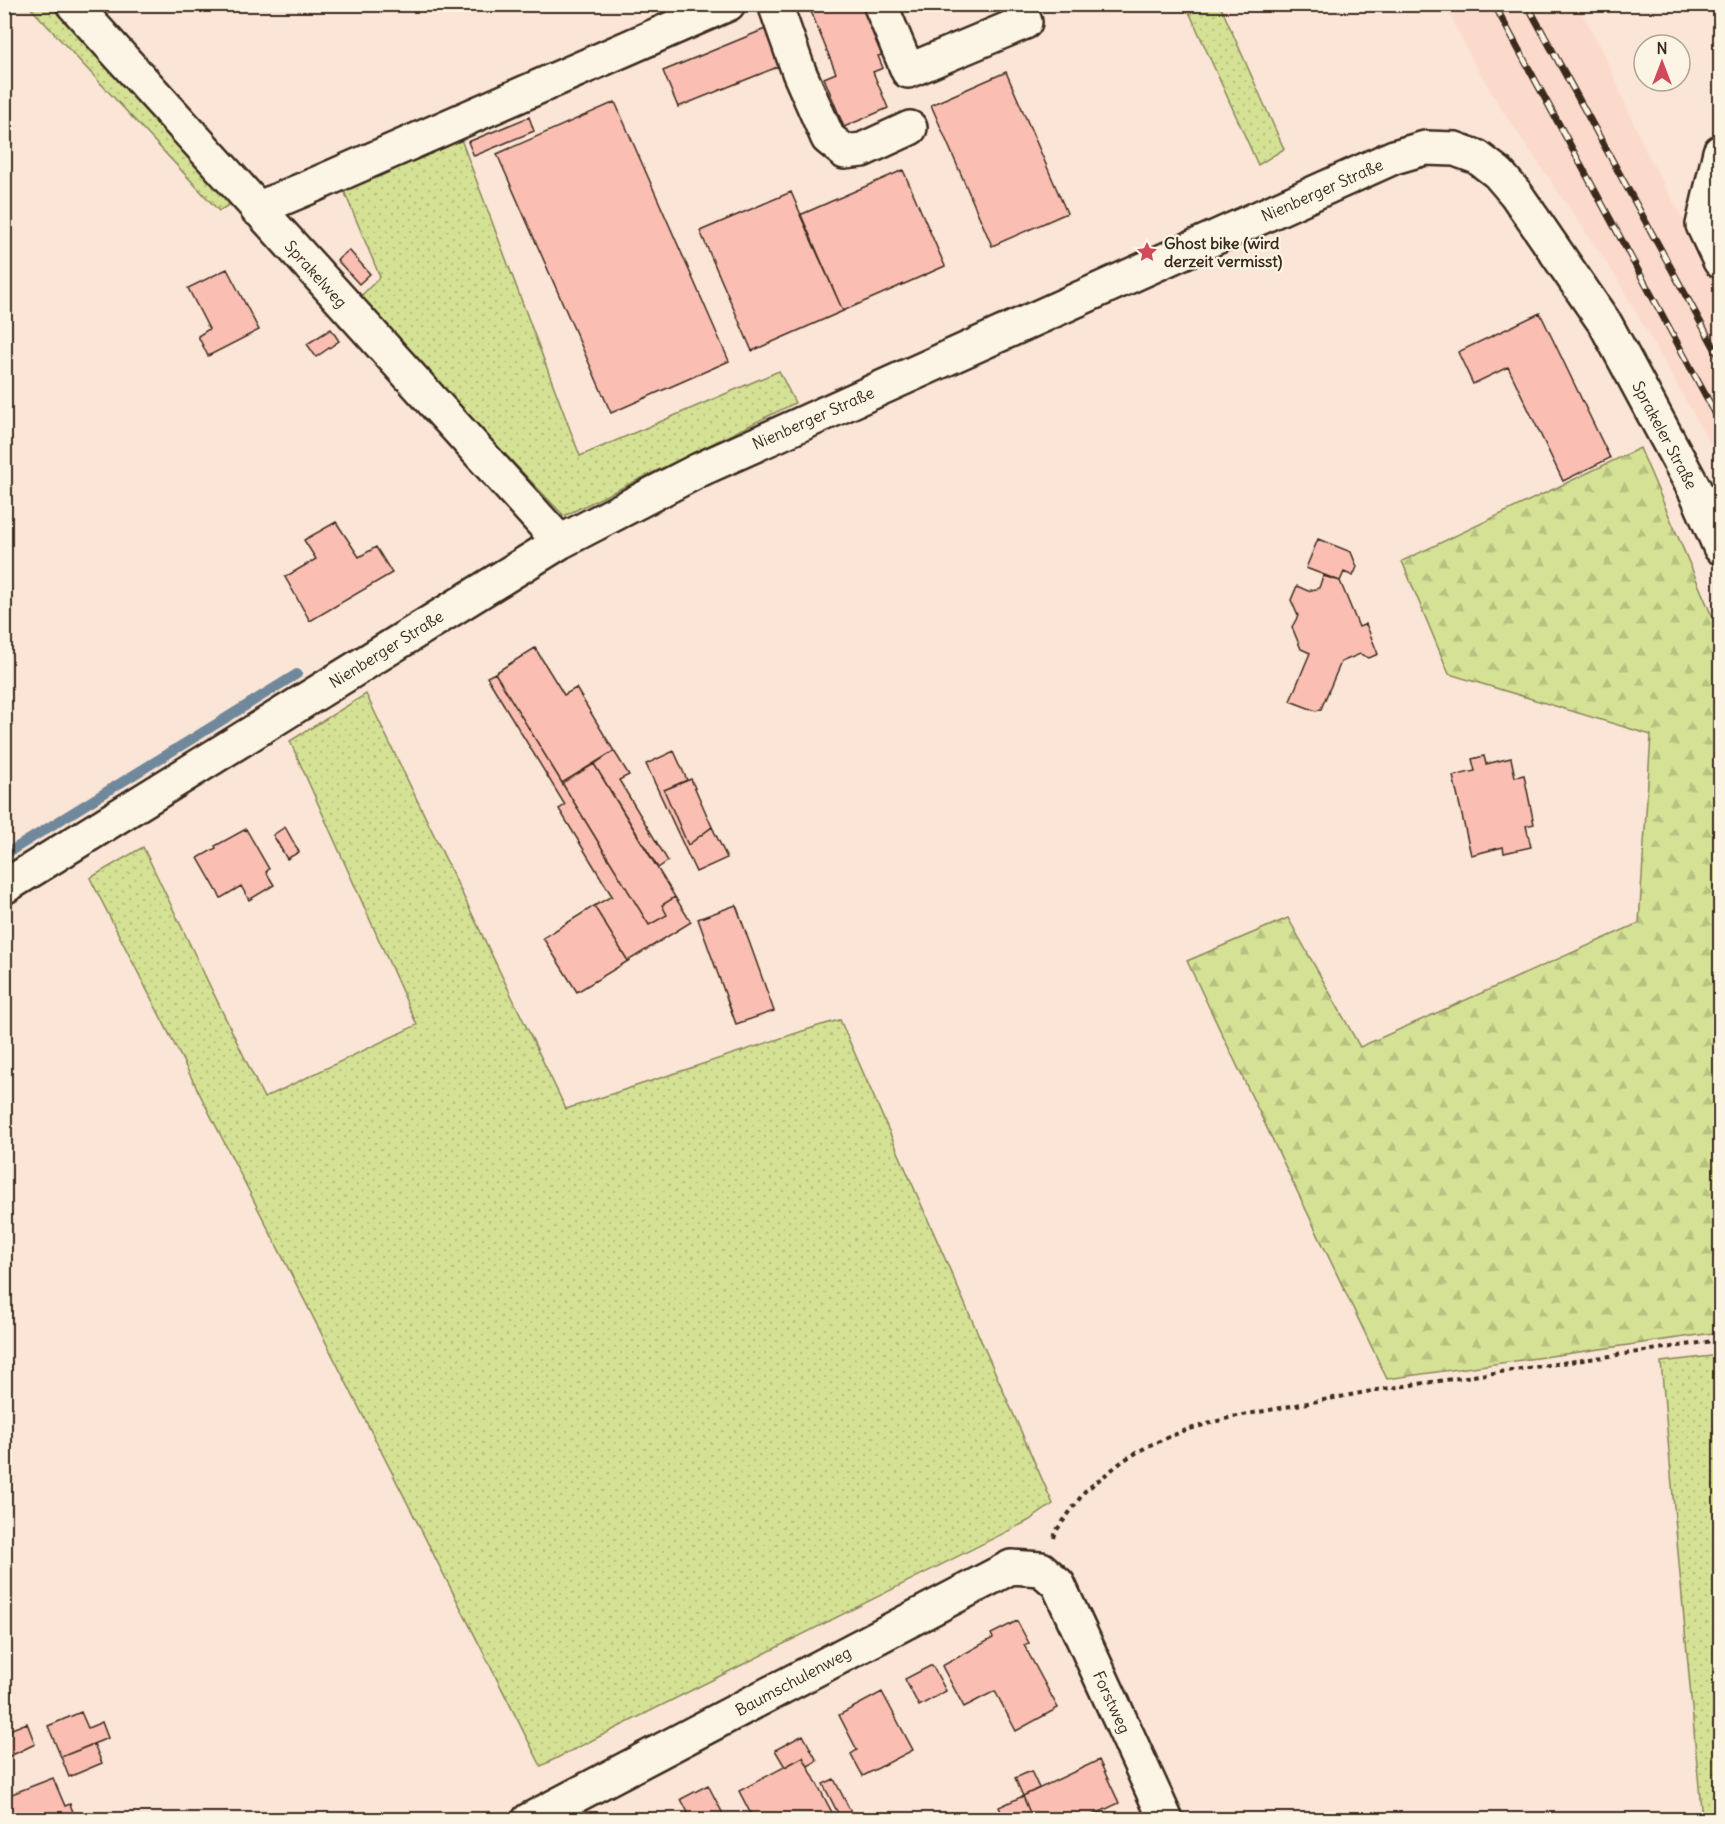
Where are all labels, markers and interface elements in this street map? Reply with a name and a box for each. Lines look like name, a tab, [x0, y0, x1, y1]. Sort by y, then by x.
north arrow	[1632, 33, 1692, 93]
text: N	[1656, 38, 1668, 58]
street label: Nienberger Straße	[1258, 154, 1386, 226]
place label: Ghost bike (wird derzeit vermisst)	[1164, 233, 1282, 272]
street label: Sprakelweg	[281, 236, 351, 312]
place icon: Ghost bike (wird derzeit vermisst)	[1135, 240, 1159, 264]
street label: Sprakeler Straße	[1628, 378, 1702, 492]
street label: Nienberger Straße	[749, 382, 877, 454]
street label: Nienberger Straße	[325, 606, 447, 692]
street label: Baumschulenweg	[732, 1642, 854, 1720]
street label: Forstweg	[1089, 1668, 1135, 1736]

